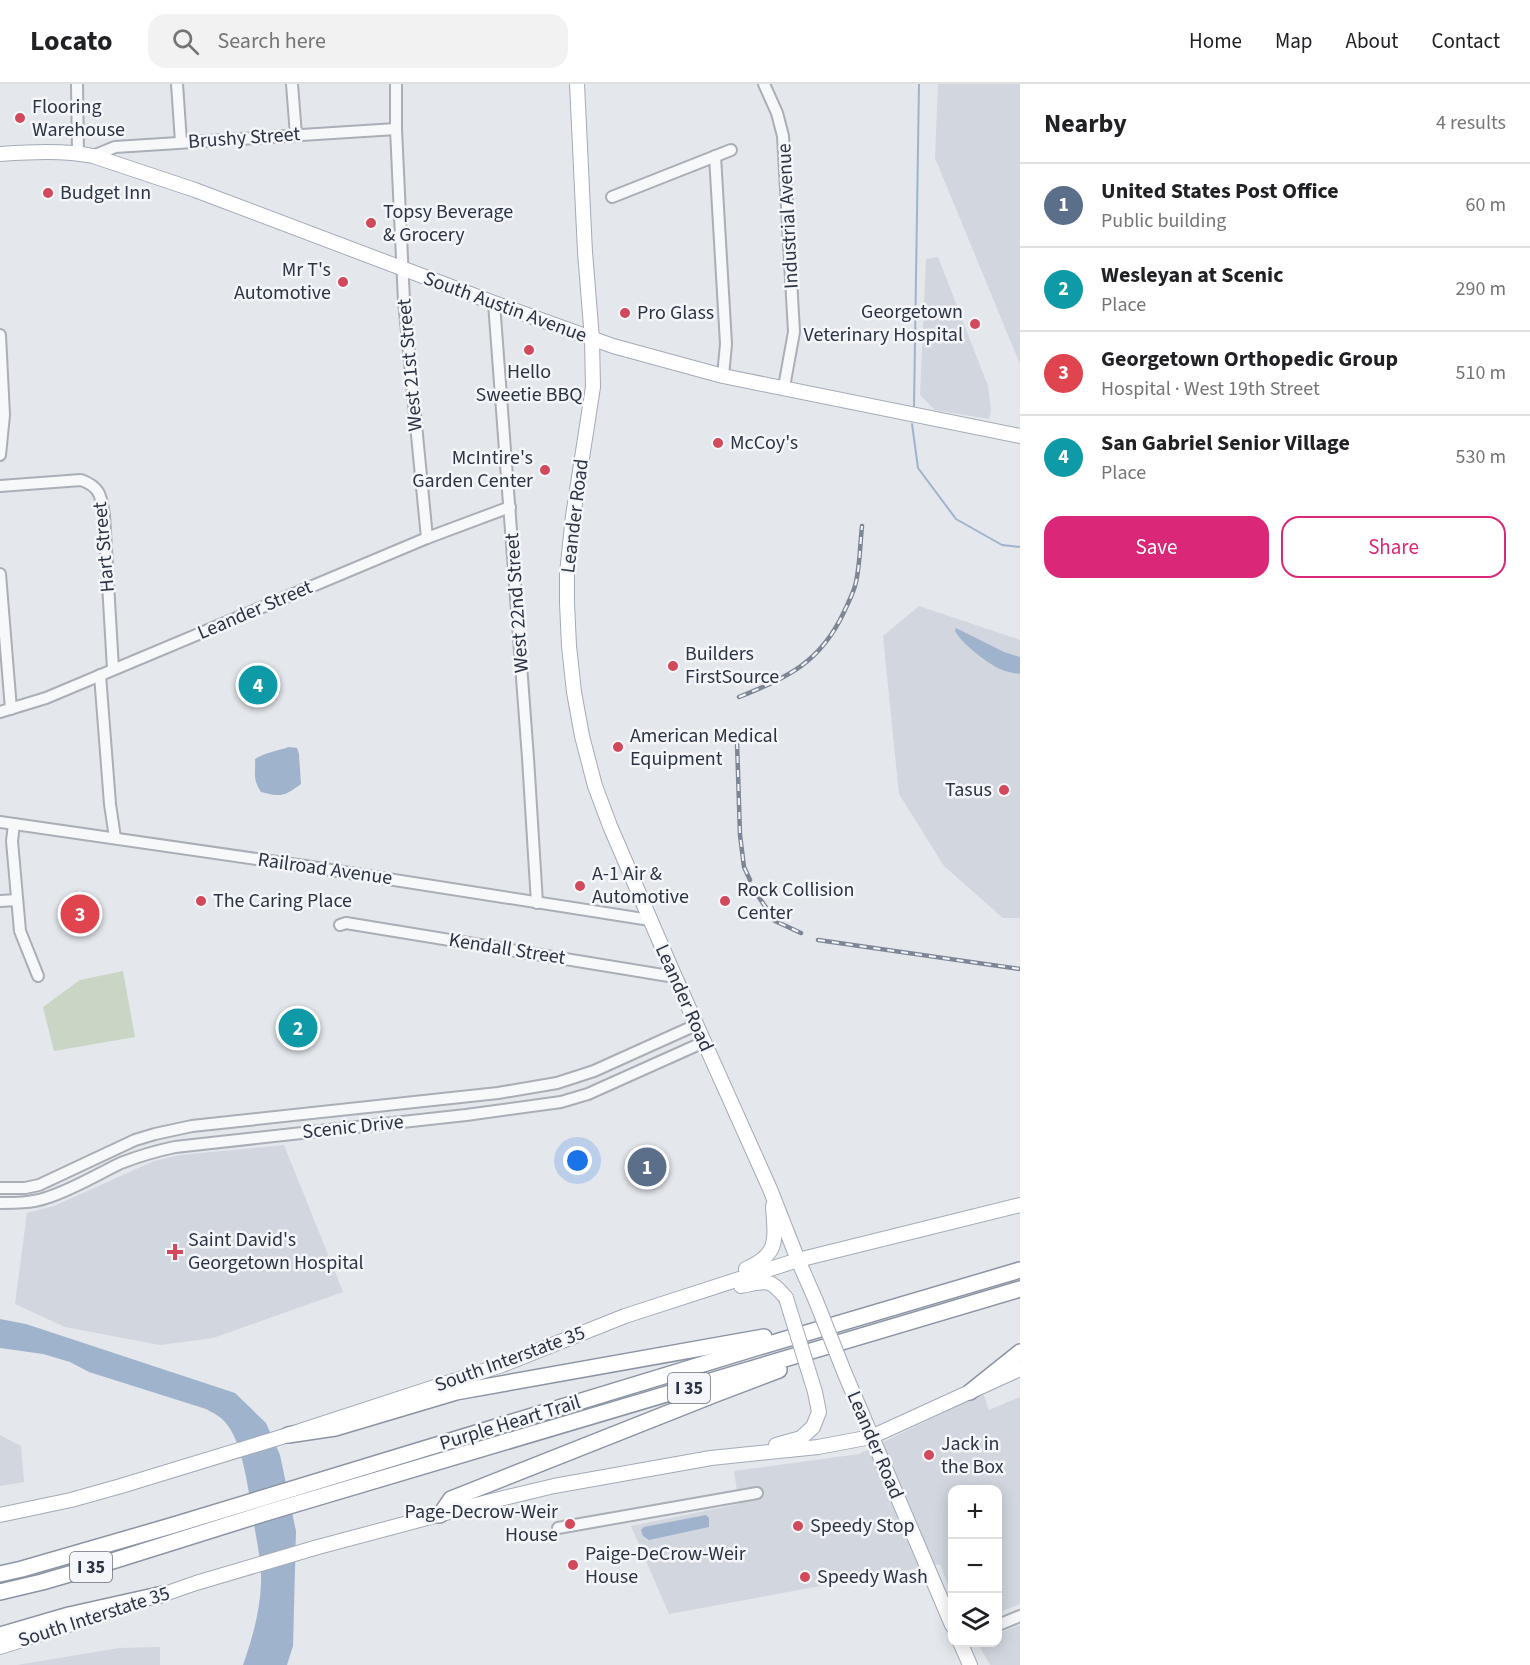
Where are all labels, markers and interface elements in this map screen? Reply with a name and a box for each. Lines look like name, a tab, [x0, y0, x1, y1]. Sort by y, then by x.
search box	[148, 14, 568, 68]
text: Locato	[30, 21, 112, 61]
icon: search	[169, 25, 202, 58]
text: Search here	[217, 25, 326, 57]
text: Home	[1189, 26, 1242, 56]
text: Map	[1275, 26, 1313, 56]
text: About	[1346, 26, 1398, 56]
text: Contact	[1431, 26, 1500, 56]
place label: Flooring Warehouse	[32, 93, 125, 144]
text: Nearby	[1044, 105, 1127, 142]
text: 4 results	[1436, 109, 1506, 137]
marker: Flooring Warehouse	[13, 111, 27, 125]
street label: Brushy Street	[187, 120, 301, 156]
street label: Industrial Avenue	[770, 142, 806, 289]
text: United States Post Office	[1101, 175, 1339, 207]
place label: Budget Inn	[60, 179, 151, 207]
marker: Budget Inn	[41, 186, 55, 200]
text: 1	[1058, 191, 1069, 219]
text: 60 m	[1466, 191, 1506, 219]
place label: Topsy Beverage & Grocery	[383, 198, 513, 249]
text: Public building	[1101, 207, 1226, 235]
marker: Topsy Beverage & Grocery	[364, 216, 378, 230]
place label: Mr T's Automotive	[234, 256, 331, 307]
text: Wesleyan at Scenic	[1101, 259, 1283, 291]
street label: South Austin Avenue	[419, 264, 591, 350]
marker: Mr T's Automotive	[336, 275, 350, 289]
text: 2	[1058, 275, 1069, 303]
text: 290 m	[1456, 275, 1506, 303]
text: Place	[1101, 291, 1146, 319]
street label: West 21st Street	[390, 297, 430, 433]
place label: Georgetown Veterinary Hospital	[803, 298, 963, 349]
place label: Pro Glass	[637, 299, 714, 327]
marker: Pro Glass	[618, 306, 632, 320]
marker: Georgetown Veterinary Hospital	[968, 317, 982, 331]
marker: Hello Sweetie BBQ	[522, 343, 536, 357]
text: Georgetown Orthopedic Group	[1101, 343, 1398, 375]
place label: Hello Sweetie BBQ	[475, 358, 583, 409]
text: 3	[1058, 359, 1069, 387]
text: 510 m	[1456, 359, 1506, 387]
text: Hospital · West 19th Street	[1101, 375, 1320, 403]
text: San Gabriel Senior Village	[1101, 427, 1350, 459]
place label: McCoy's	[730, 429, 798, 457]
marker: McCoy's	[711, 436, 725, 450]
text: 4	[1058, 443, 1069, 471]
text: 530 m	[1456, 443, 1506, 471]
place label: McIntire's Garden Center	[412, 444, 533, 495]
street label: Leander Road	[554, 457, 596, 575]
text: Place	[1101, 459, 1146, 487]
marker: McIntire's Garden Center	[538, 463, 552, 477]
street label: Hart Street	[86, 500, 122, 594]
button: Save	[1044, 516, 1269, 578]
button: Share	[1281, 516, 1506, 578]
street label: West 22nd Street	[498, 532, 536, 674]
street label: Leander Street	[193, 573, 317, 647]
place label: Builders FirstSource	[685, 640, 779, 691]
marker: Builders FirstSource	[666, 659, 680, 673]
pin: 4	[238, 662, 278, 708]
place label: American Medical Equipment	[630, 722, 778, 773]
marker: American Medical Equipment	[611, 740, 625, 754]
place label: Tasus	[945, 776, 992, 804]
marker: Tasus	[997, 783, 1011, 797]
street label: Railroad Avenue	[256, 846, 394, 892]
place label: A-1 Air & Automotive	[592, 860, 689, 911]
place label: Rock Collision Center	[737, 876, 855, 927]
marker: A-1 Air & Automotive	[573, 879, 587, 893]
place label: The Caring Place	[213, 887, 352, 915]
pin: 3	[60, 892, 100, 936]
marker: The Caring Place	[194, 894, 208, 908]
marker: Rock Collision Center	[718, 894, 732, 908]
street label: Kendall Street	[447, 926, 568, 972]
street label: Leander Road	[648, 940, 720, 1056]
pin: 2	[278, 1006, 318, 1050]
street label: Scenic Drive	[301, 1108, 405, 1146]
pin: 1	[628, 1144, 666, 1190]
your location	[563, 1146, 592, 1175]
place label: Saint David's Georgetown Hospital	[188, 1226, 364, 1277]
marker: Saint David's Georgetown Hospital	[166, 1243, 184, 1261]
street label: South Interstate 35	[431, 1319, 589, 1399]
road number: I 35	[668, 1373, 710, 1403]
street label: Leander Road	[840, 1387, 910, 1503]
street label: Purple Heart Trail	[436, 1388, 584, 1458]
place label: Jack in the Box	[941, 1430, 1004, 1481]
marker: Jack in the Box	[922, 1448, 936, 1462]
map controls	[948, 1485, 1002, 1647]
button: +	[948, 1485, 1002, 1539]
place label: Page-Decrow-Weir House	[405, 1498, 558, 1549]
place label: Speedy Stop	[810, 1512, 915, 1540]
marker: Page-Decrow-Weir House	[563, 1517, 577, 1531]
marker: Speedy Stop	[791, 1519, 805, 1533]
button: −	[948, 1539, 1002, 1593]
place label: Paige-DeCrow-Weir House	[585, 1540, 746, 1591]
road number: I 35	[70, 1552, 112, 1582]
marker: Paige-DeCrow-Weir House	[566, 1558, 580, 1572]
place label: Speedy Wash	[817, 1563, 928, 1591]
marker: Speedy Wash	[798, 1570, 812, 1584]
street label: South Interstate 35	[15, 1579, 173, 1655]
button: layers	[948, 1593, 1002, 1647]

